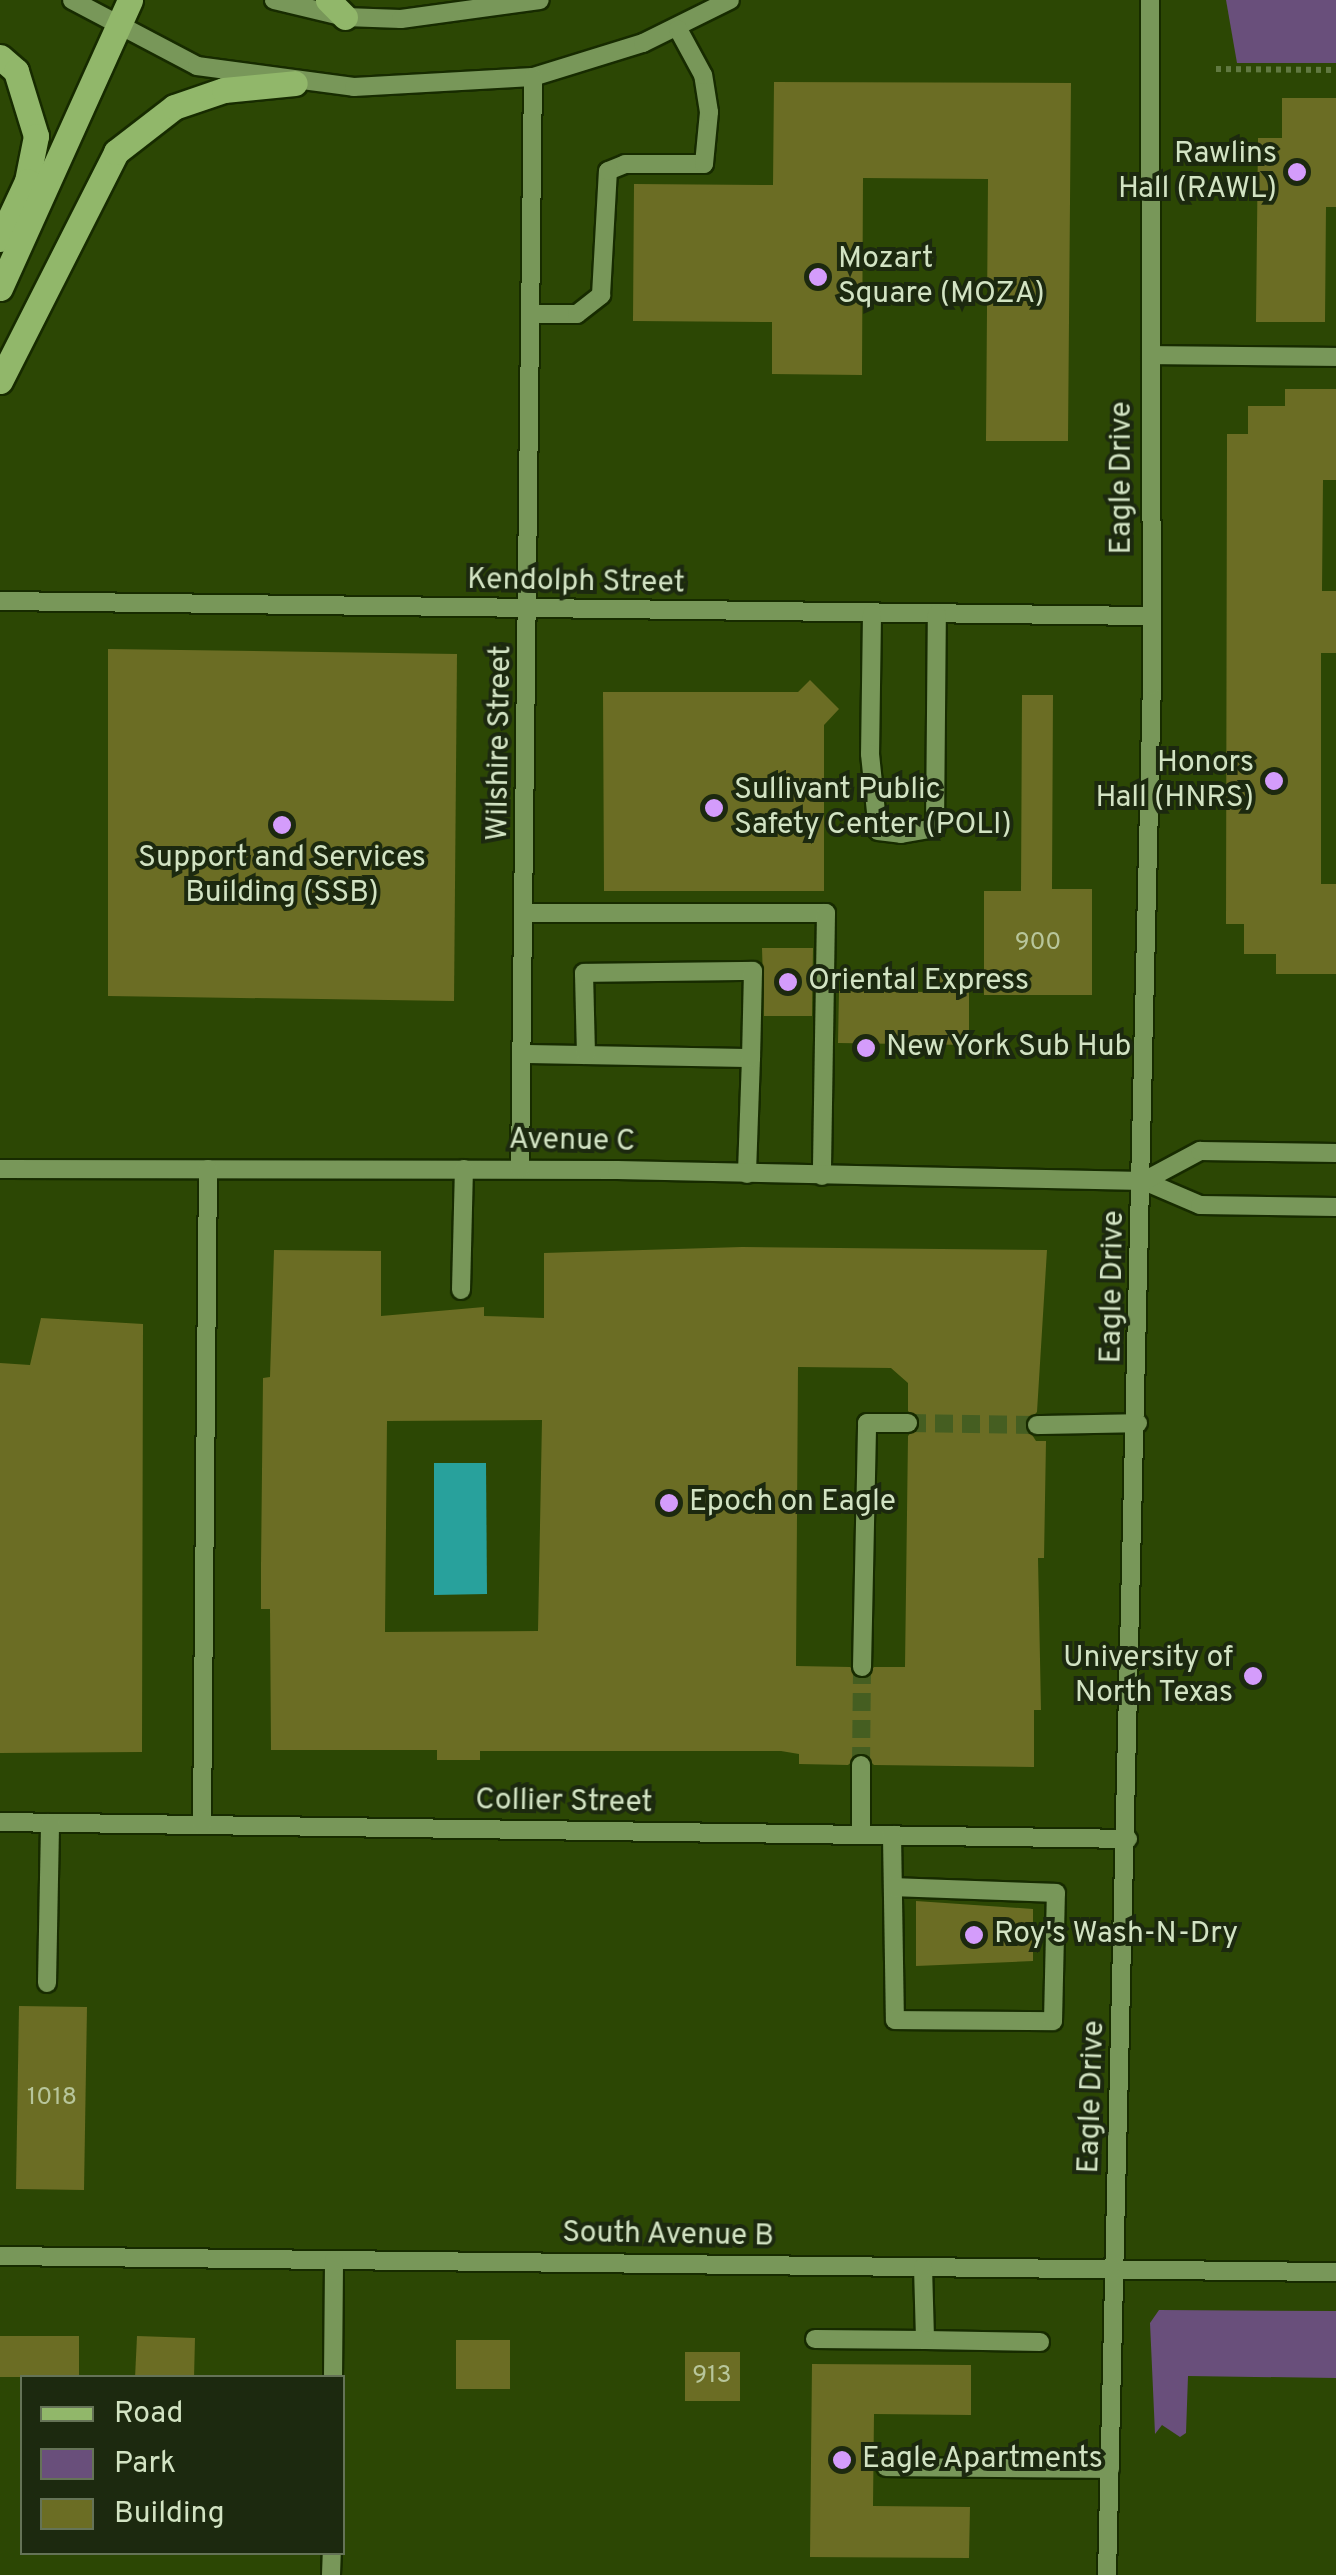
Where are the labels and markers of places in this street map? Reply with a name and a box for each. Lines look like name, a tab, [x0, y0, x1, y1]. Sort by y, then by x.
place label: Rawlins Hall (RAWL)	[1118, 137, 1277, 208]
marker: Rawlins Hall (RAWL)	[1286, 161, 1308, 183]
place label: Mozart Square (MOZA)	[838, 242, 1045, 312]
marker: Mozart Square (MOZA)	[807, 266, 829, 288]
place label: Honors Hall (HNRS)	[1095, 746, 1254, 816]
marker: Honors Hall (HNRS)	[1263, 770, 1285, 792]
place label: Sullivant Public Safety Center (POLI)	[734, 773, 1012, 844]
marker: Sullivant Public Safety Center (POLI)	[703, 797, 725, 819]
marker: Support and Services Building (SSB)	[271, 814, 293, 836]
place label: Support and Services Building (SSB)	[138, 841, 426, 912]
place label: Oriental Express	[808, 964, 1029, 1000]
marker: Oriental Express	[777, 971, 799, 993]
place label: New York Sub Hub	[886, 1030, 1133, 1066]
marker: New York Sub Hub	[855, 1037, 877, 1059]
place label: Epoch on Eagle	[689, 1485, 896, 1521]
marker: Epoch on Eagle	[658, 1492, 680, 1514]
place label: University of North Texas	[1063, 1641, 1233, 1712]
marker: University of North Texas	[1242, 1665, 1264, 1687]
place label: Roy's Wash-N-Dry	[994, 1917, 1239, 1953]
marker: Roy's Wash-N-Dry	[963, 1924, 985, 1946]
place label: Eagle Apartments	[862, 2442, 1104, 2478]
marker: Eagle Apartments	[831, 2449, 853, 2471]

